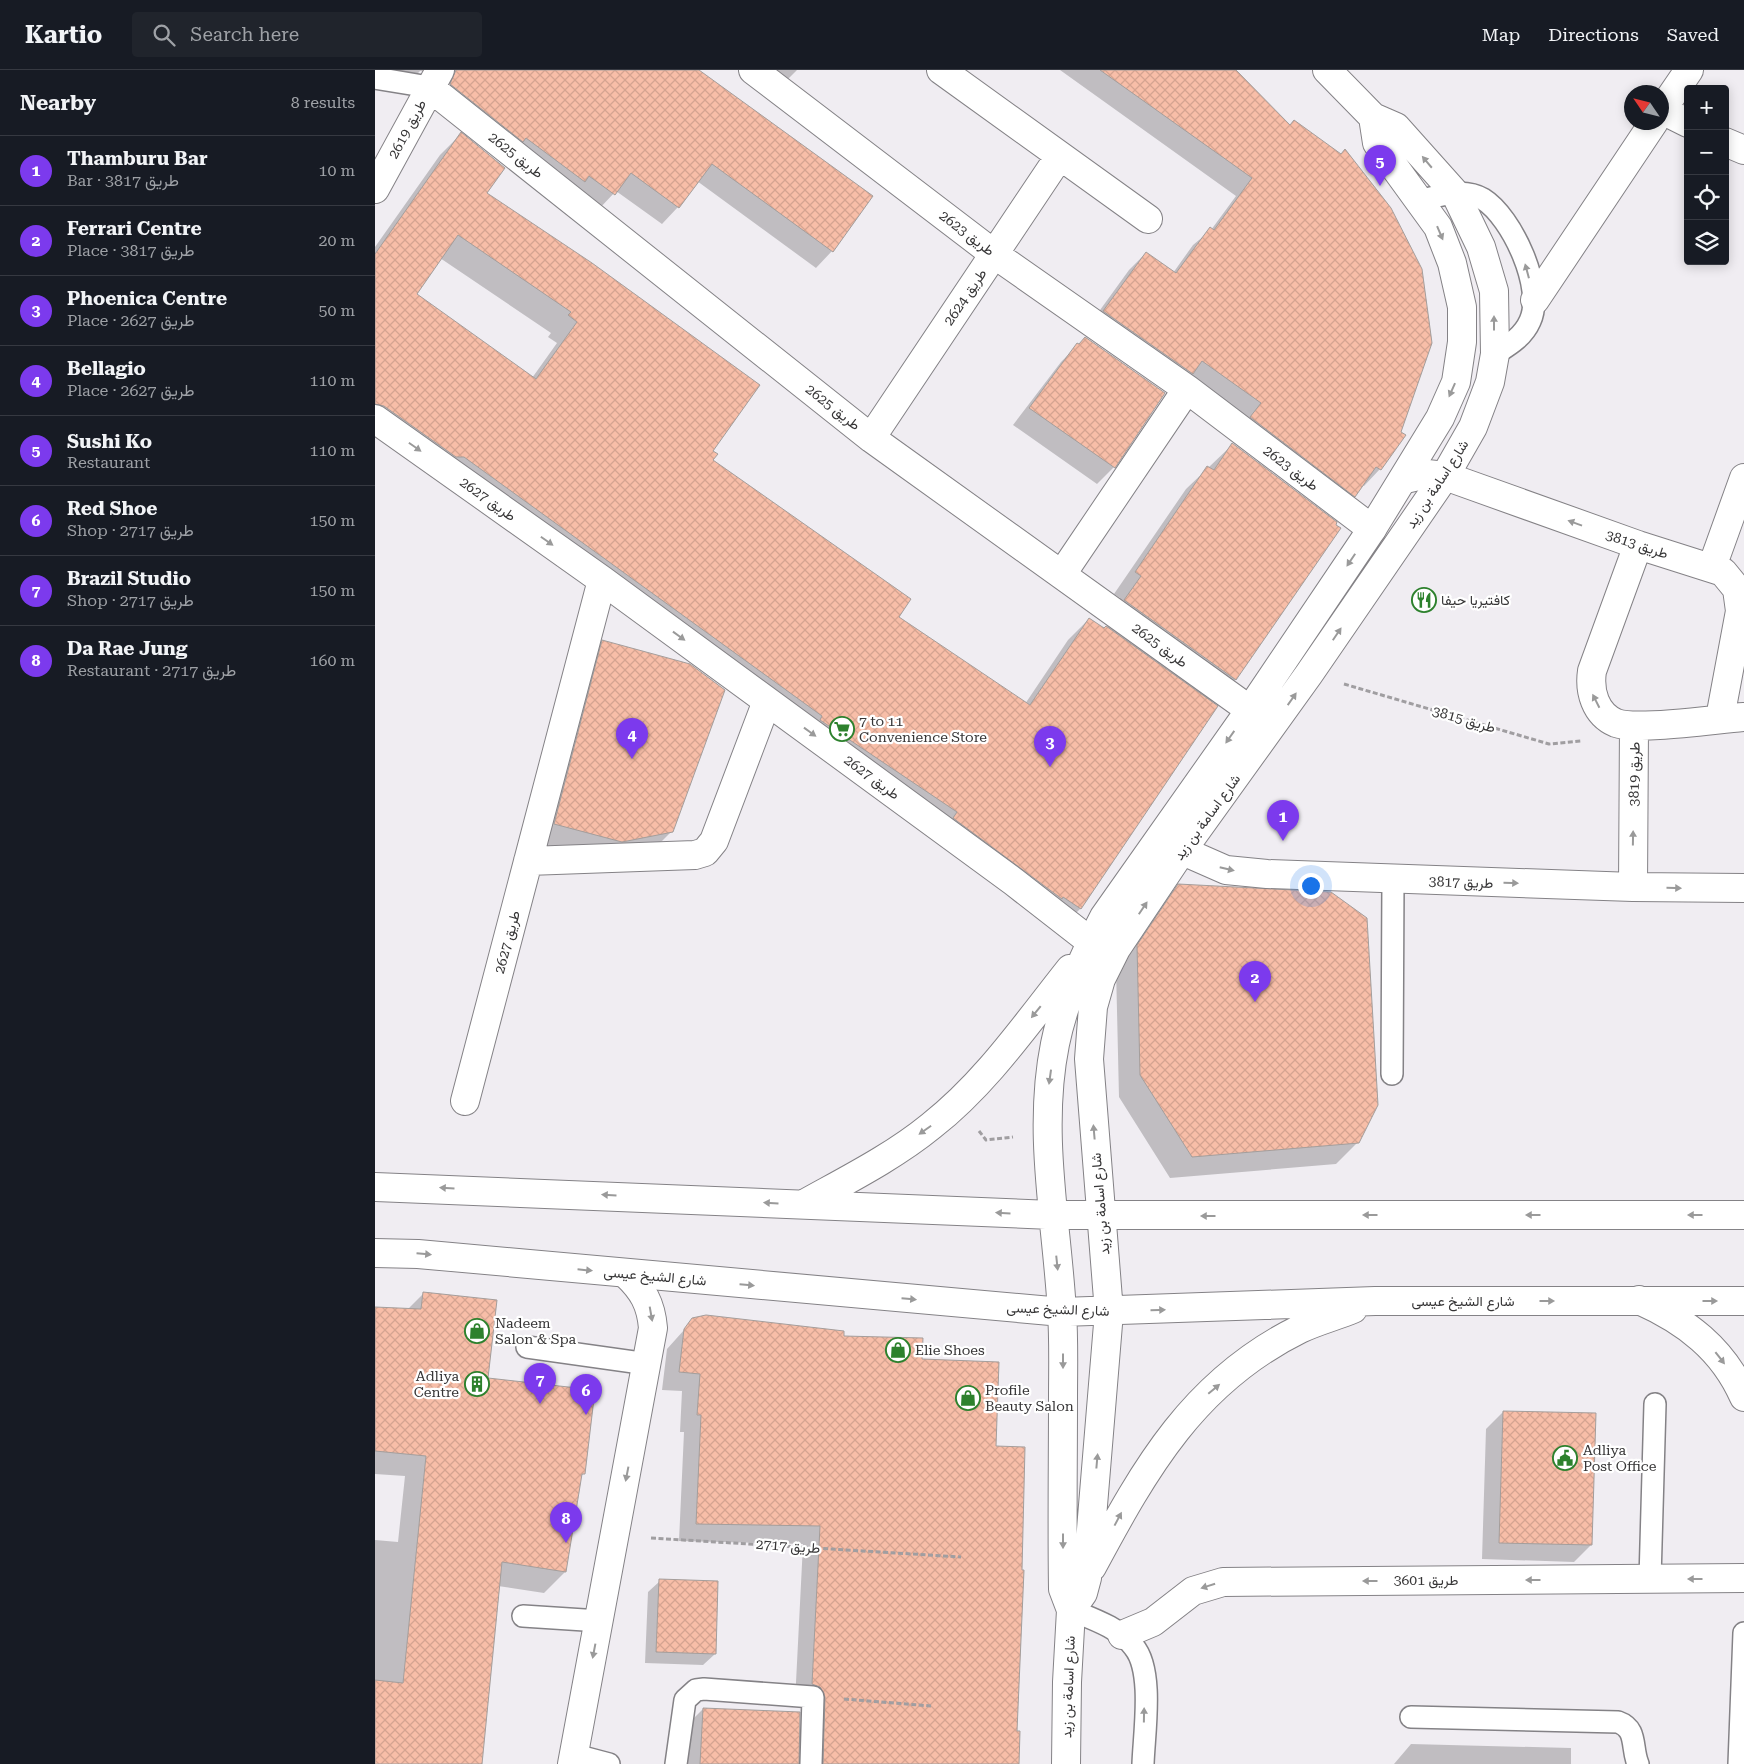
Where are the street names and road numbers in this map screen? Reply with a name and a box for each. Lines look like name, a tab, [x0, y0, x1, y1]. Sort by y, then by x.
street label: طريق 2619	[385, 97, 430, 162]
street label: طريق 2625	[485, 129, 546, 182]
street label: طريق 2623	[936, 207, 998, 260]
street label: طريق 2624	[940, 266, 991, 329]
street label: طريق 2625	[802, 381, 863, 434]
street label: شارع اسامة بن زيد	[1402, 437, 1474, 533]
street label: طريق 2623	[1260, 442, 1322, 495]
street label: طريق 2627	[456, 474, 519, 525]
street label: طريق 3813	[1603, 526, 1670, 563]
street label: طريق 2625	[1129, 620, 1191, 671]
street label: طريق 3815	[1430, 702, 1497, 737]
street label: طريق 3819	[1625, 742, 1644, 806]
street label: طريق 2627	[841, 752, 903, 803]
street label: شارع اسامة بن زيد	[1170, 771, 1246, 865]
street label: طريق 3817	[1428, 873, 1494, 892]
street label: طريق 2627	[491, 909, 524, 976]
street label: شارع اسامة بن زيد	[1088, 1152, 1115, 1256]
street label: شارع الشيخ عيسى	[603, 1264, 707, 1291]
street label: شارع الشيخ عيسى	[1411, 1293, 1515, 1312]
street label: شارع الشيخ عيسى	[1006, 1299, 1110, 1322]
street label: طريق 2717	[755, 1536, 821, 1557]
street label: طريق 3601	[1394, 1572, 1458, 1589]
street label: شارع اسامة بن زيد	[1058, 1636, 1081, 1739]

